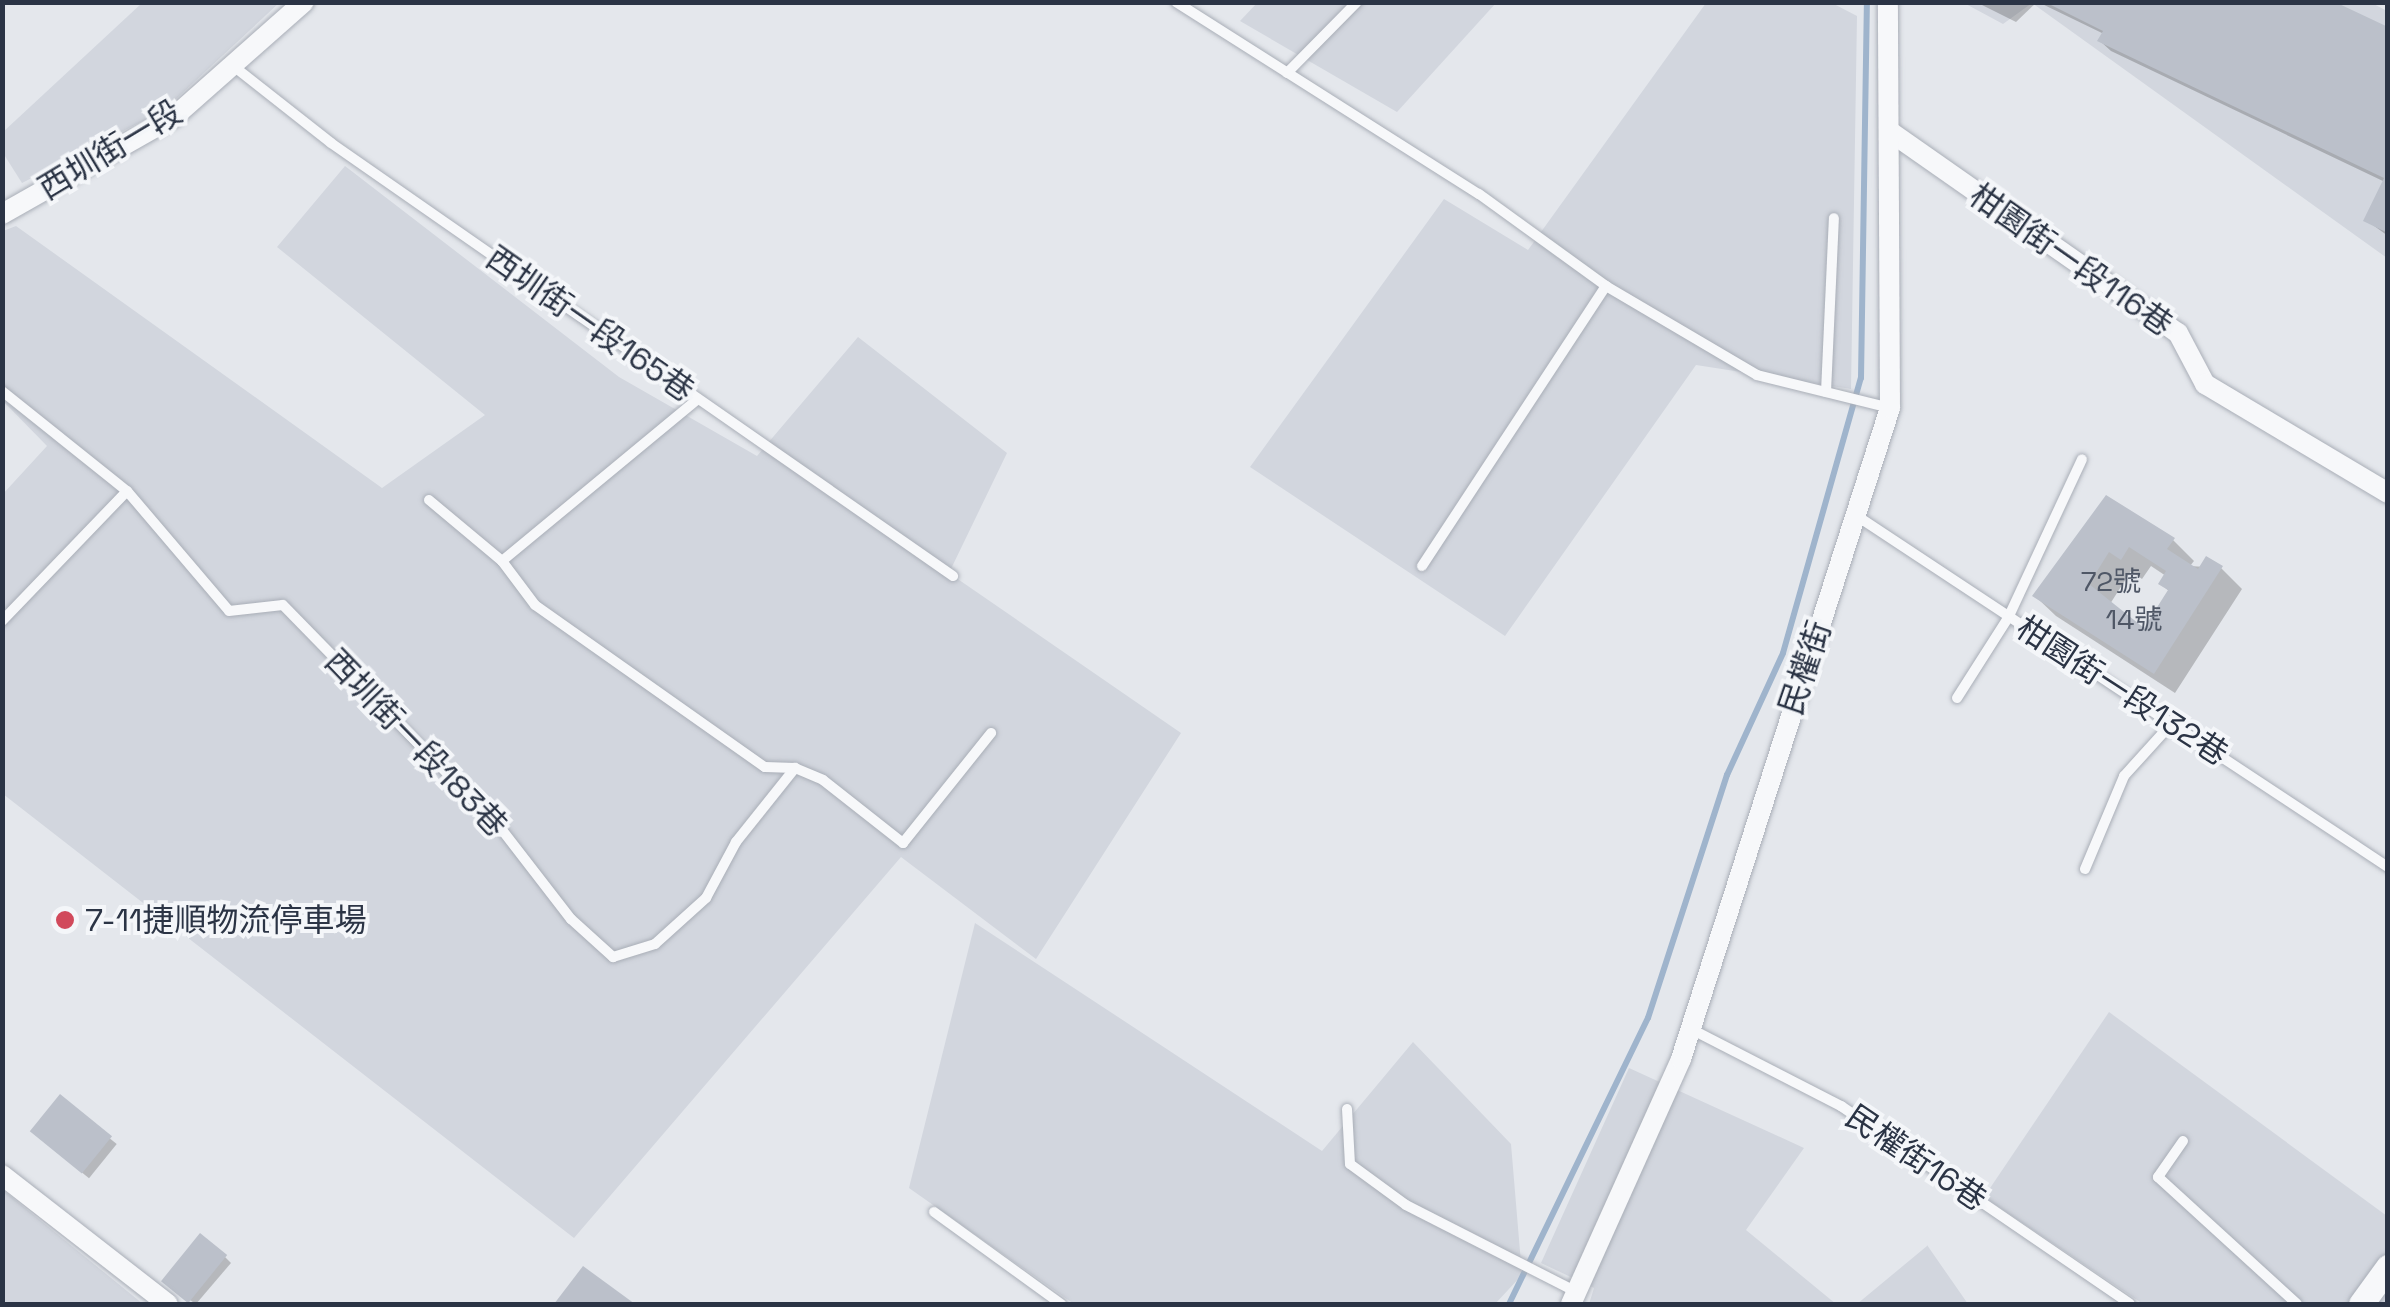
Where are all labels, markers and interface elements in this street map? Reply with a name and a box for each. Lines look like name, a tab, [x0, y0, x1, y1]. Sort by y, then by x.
street label: 西圳街一段	[32, 92, 188, 208]
street label: 柑園街一段116巷	[1962, 176, 2180, 344]
street label: 西圳街一段165巷	[479, 238, 701, 410]
house number: 72號	[2081, 564, 2141, 598]
house number: 14號	[2105, 602, 2163, 636]
street label: 柑園街一段132巷	[2009, 608, 2235, 774]
street label: 民權街	[1771, 616, 1839, 720]
street label: 西圳街一段183巷	[317, 642, 515, 844]
place label: 7-11捷順物流停車場	[85, 901, 366, 939]
marker: 7-11捷順物流停車場	[54, 909, 76, 931]
street label: 民權街16巷	[1839, 1097, 1993, 1219]

